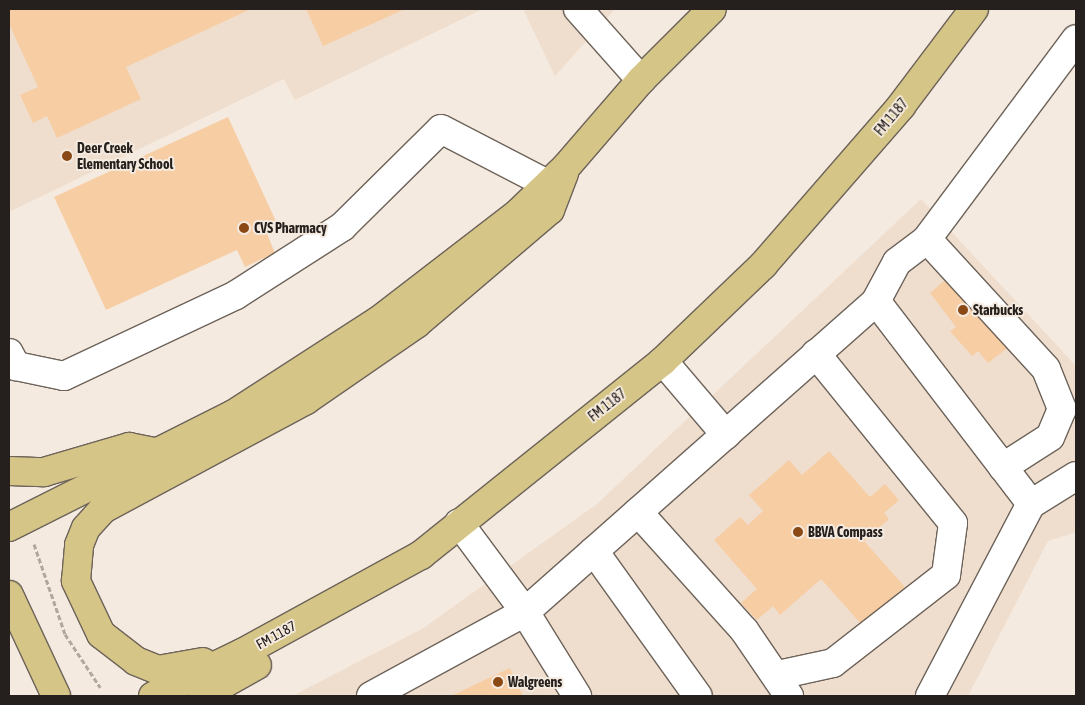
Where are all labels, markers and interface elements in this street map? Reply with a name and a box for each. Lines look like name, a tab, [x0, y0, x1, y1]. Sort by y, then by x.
street label: FM 1187	[871, 95, 911, 139]
place label: Deer Creek Elementary School	[77, 140, 173, 172]
marker: Deer Creek Elementary School	[61, 150, 73, 162]
place label: CVS Pharmacy	[254, 220, 327, 236]
marker: CVS Pharmacy	[238, 222, 250, 234]
place label: Starbucks	[973, 302, 1023, 318]
marker: Starbucks	[957, 304, 969, 316]
street label: FM 1187	[585, 385, 629, 425]
place label: BBVA Compass	[808, 524, 883, 540]
marker: BBVA Compass	[792, 526, 804, 538]
street label: FM 1187	[253, 617, 299, 653]
place label: Walgreens	[508, 674, 562, 690]
marker: Walgreens	[492, 676, 504, 688]

